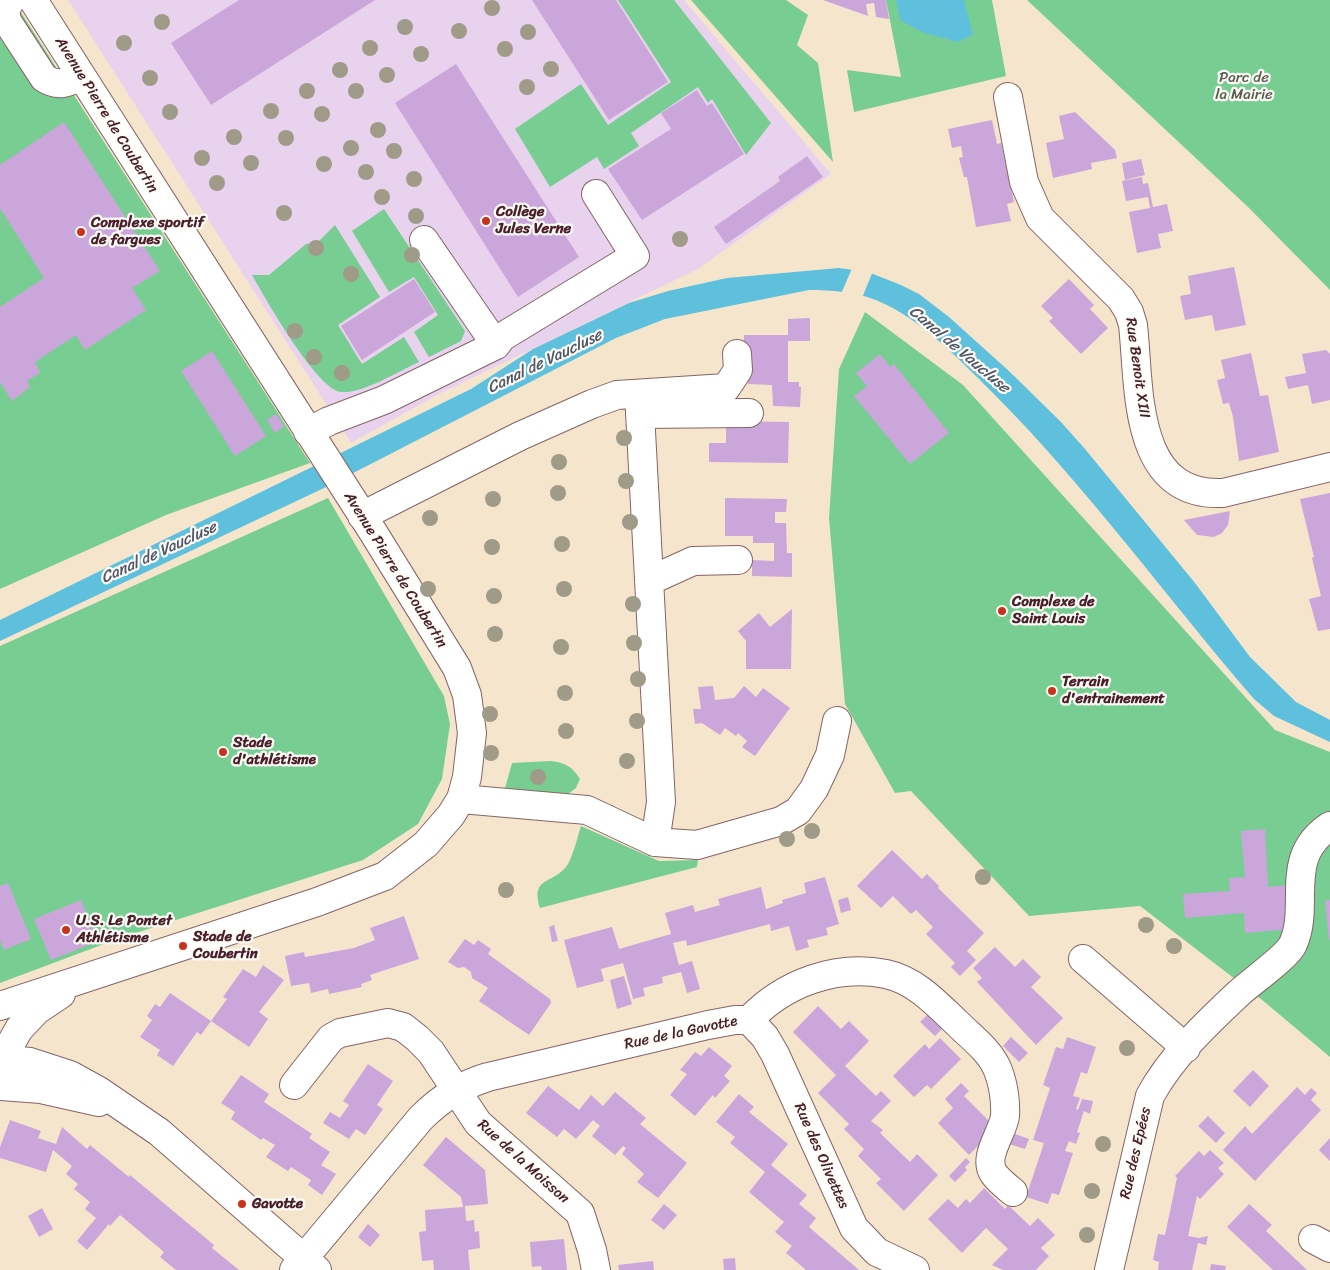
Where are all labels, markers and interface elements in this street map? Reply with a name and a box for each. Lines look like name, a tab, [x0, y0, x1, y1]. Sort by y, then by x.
street label: Avenue Pierre de Coubertin	[51, 34, 161, 196]
park label: Parc de la Mairie	[1215, 69, 1273, 104]
place label: Collège Jules Verne	[496, 203, 571, 238]
place label: Complexe sportif de fargues	[91, 214, 204, 249]
marker: Collège Jules Verne	[480, 215, 492, 227]
marker: Complexe sportif de fargues	[75, 226, 87, 238]
water label: Canal de Vaucluse	[905, 302, 1013, 398]
street label: Rue Benoit XIII	[1121, 317, 1153, 419]
water label: Canal de Vaucluse	[485, 326, 605, 398]
street label: Avenue Pierre de Coubertin	[340, 489, 450, 651]
water label: Canal de Vaucluse	[98, 518, 220, 588]
place label: Complexe de Saint Louis	[1012, 593, 1095, 628]
marker: Complexe de Saint Louis	[996, 605, 1008, 617]
place label: Terrain d'entrainement	[1062, 673, 1165, 708]
marker: Terrain d'entrainement	[1046, 685, 1058, 697]
place label: Stade d'athlétisme	[233, 734, 316, 769]
marker: Stade d'athlétisme	[217, 746, 229, 758]
place label: U.S. Le Pontet Athlétisme	[76, 912, 172, 947]
marker: U.S. Le Pontet Athlétisme	[60, 924, 72, 936]
place label: Stade de Coubertin	[193, 928, 258, 963]
marker: Stade de Coubertin	[177, 940, 189, 952]
street label: Rue de la Gavotte	[623, 1012, 739, 1054]
street label: Rue des Olivettes	[790, 1100, 852, 1212]
street label: Rue des Epées	[1117, 1105, 1155, 1201]
street label: Rue de la Moisson	[473, 1116, 573, 1208]
place label: Gavotte	[252, 1195, 303, 1213]
marker: Gavotte	[236, 1198, 248, 1210]

